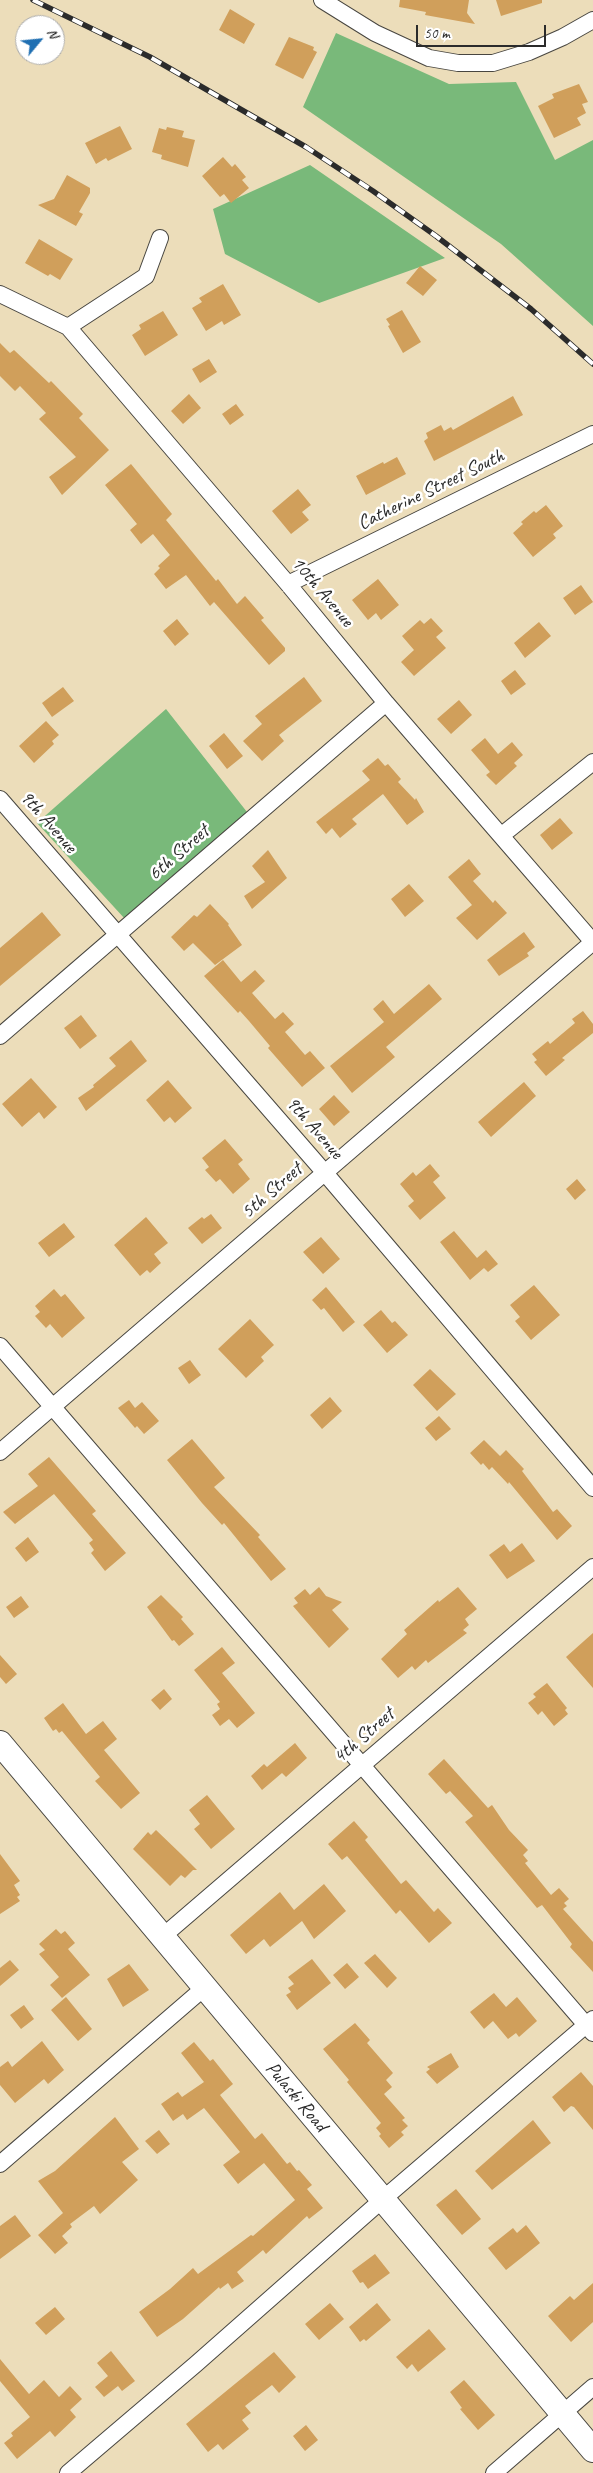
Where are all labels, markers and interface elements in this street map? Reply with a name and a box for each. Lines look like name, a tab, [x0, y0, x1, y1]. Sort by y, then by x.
north arrow	[15, 15, 65, 65]
scale bar	[418, 15, 548, 47]
text: 50 m	[424, 24, 450, 43]
text: N	[43, 25, 62, 41]
street label: Catherine Street South	[354, 444, 508, 536]
street label: 10th Avenue	[286, 552, 358, 632]
street label: 9th Avenue	[14, 786, 82, 858]
street label: 6th Street	[144, 820, 214, 886]
street label: 9th Avenue	[280, 1092, 348, 1164]
street label: 5th Street	[237, 1158, 307, 1224]
street label: 4th Street	[329, 1703, 399, 1769]
street label: Pulaski Road	[260, 2057, 332, 2137]

